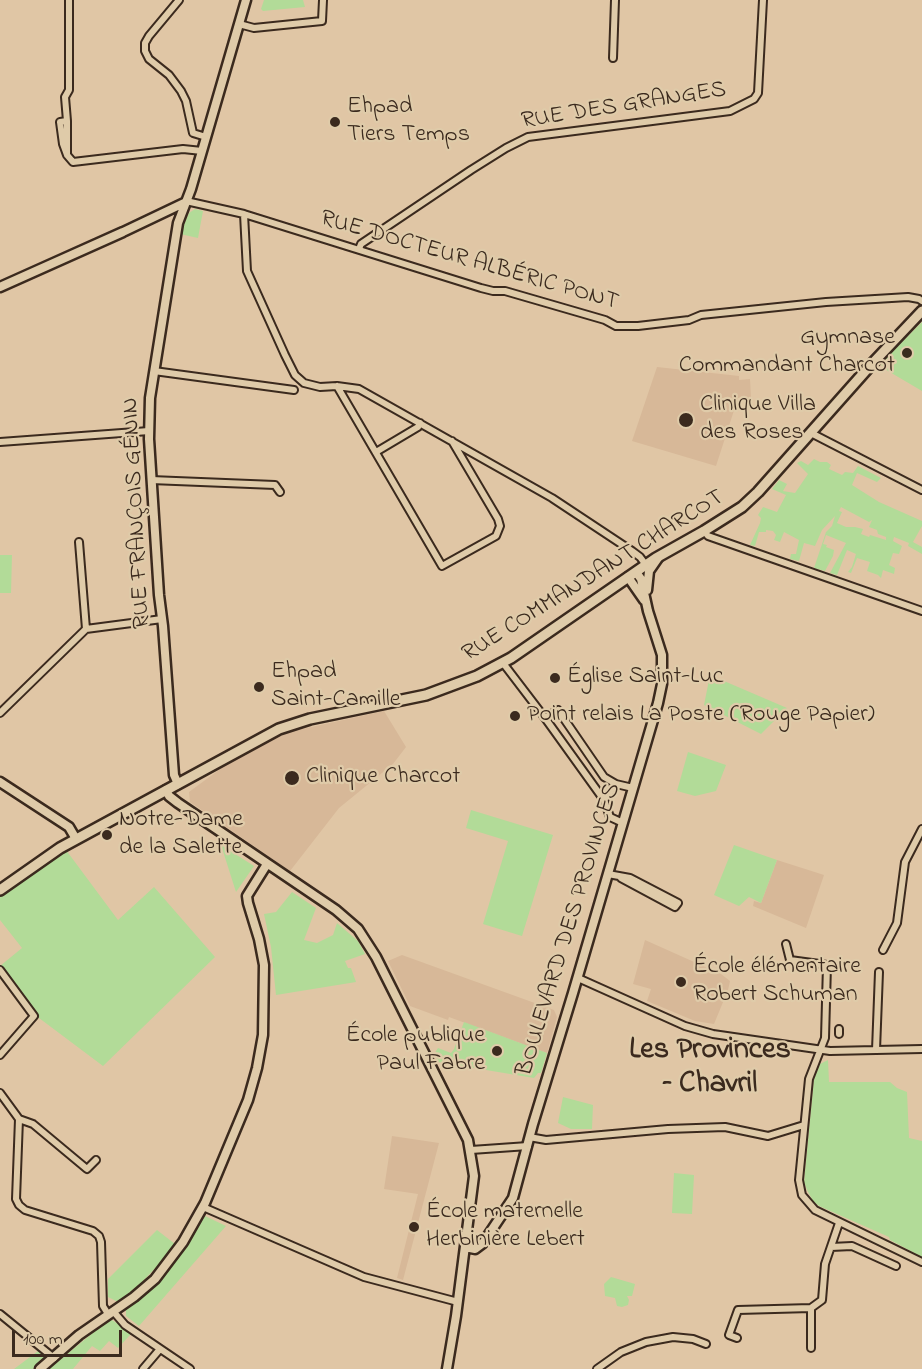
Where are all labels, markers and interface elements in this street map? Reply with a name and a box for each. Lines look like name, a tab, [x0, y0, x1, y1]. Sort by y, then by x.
street label: RUE DES GRANGES	[520, 77, 728, 137]
place label: Ehpad Tiers Temps	[347, 94, 470, 150]
marker: Ehpad Tiers Temps	[328, 115, 342, 129]
street label: RUE DOCTEUR ALBÉRIC PONT	[317, 206, 621, 318]
place label: Gymnase Commandant Charcot	[679, 325, 895, 381]
marker: Gymnase Commandant Charcot	[900, 346, 914, 360]
place label: Clinique Villa des Roses	[700, 392, 816, 448]
street label: RUE FRANÇOIS GÉNIN	[118, 397, 158, 629]
marker: Clinique Villa des Roses	[677, 411, 695, 429]
street label: RUE COMMANDANT CHARCOT	[458, 484, 730, 670]
place label: Ehpad Saint-Camille	[271, 659, 400, 715]
place label: Église Saint-Luc	[567, 664, 723, 692]
marker: Église Saint-Luc	[548, 671, 562, 685]
marker: Ehpad Saint-Camille	[252, 680, 266, 694]
place label: Point relais La Poste (Rouge Papier)	[527, 702, 875, 730]
marker: Point relais La Poste (Rouge Papier)	[508, 709, 522, 723]
place label: Clinique Charcot	[306, 764, 460, 792]
marker: Clinique Charcot	[283, 769, 301, 787]
street label: BOULEVARD DES PROVINCES	[512, 780, 628, 1080]
place label: Notre-Dame de la Salette	[119, 807, 243, 863]
marker: Notre-Dame de la Salette	[100, 828, 114, 842]
place label: École élémentaire Robert Schuman	[693, 954, 861, 1010]
marker: École élémentaire Robert Schuman	[674, 975, 688, 989]
place label: École publique Paul Fabre	[346, 1023, 485, 1079]
district label: Les Provinces – Chavril	[629, 1034, 791, 1104]
marker: École publique Paul Fabre	[490, 1044, 504, 1058]
place label: École maternelle Herbinière Lebert	[426, 1199, 585, 1255]
marker: École maternelle Herbinière Lebert	[407, 1220, 421, 1234]
scale bar	[15, 1318, 124, 1356]
text: 100 m	[23, 1327, 63, 1353]

